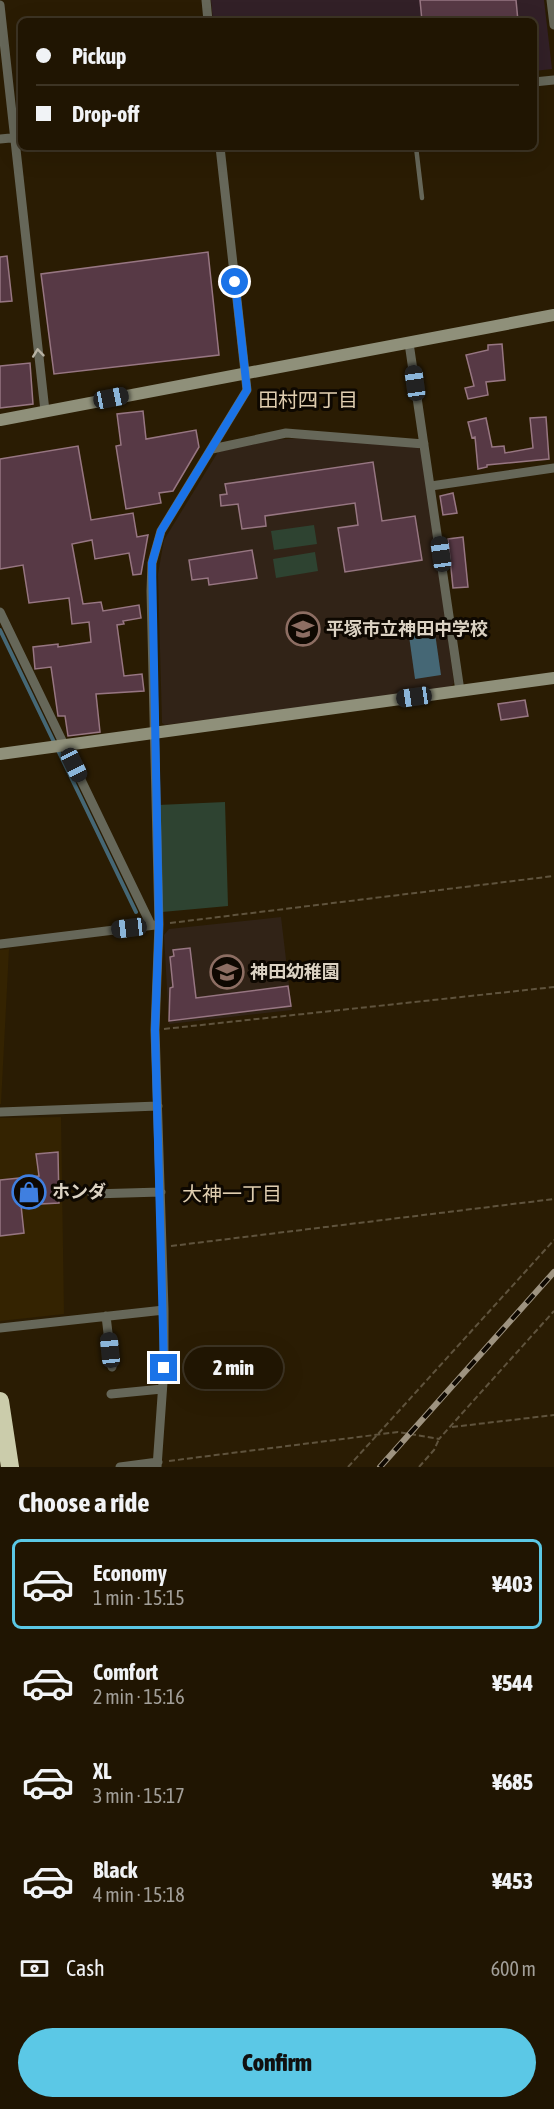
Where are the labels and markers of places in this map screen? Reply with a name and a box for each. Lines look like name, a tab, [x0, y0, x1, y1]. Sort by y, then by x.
school or university icon: 平塚市立神田中学校	[285, 611, 321, 647]
place label: 平塚市立神田中学校	[326, 618, 488, 639]
school or university icon: 神田幼稚園	[209, 954, 245, 990]
place label: 神田幼稚園	[250, 961, 340, 982]
shop icon: ホンダ	[11, 1174, 47, 1210]
place label: ホンダ	[52, 1181, 106, 1202]

